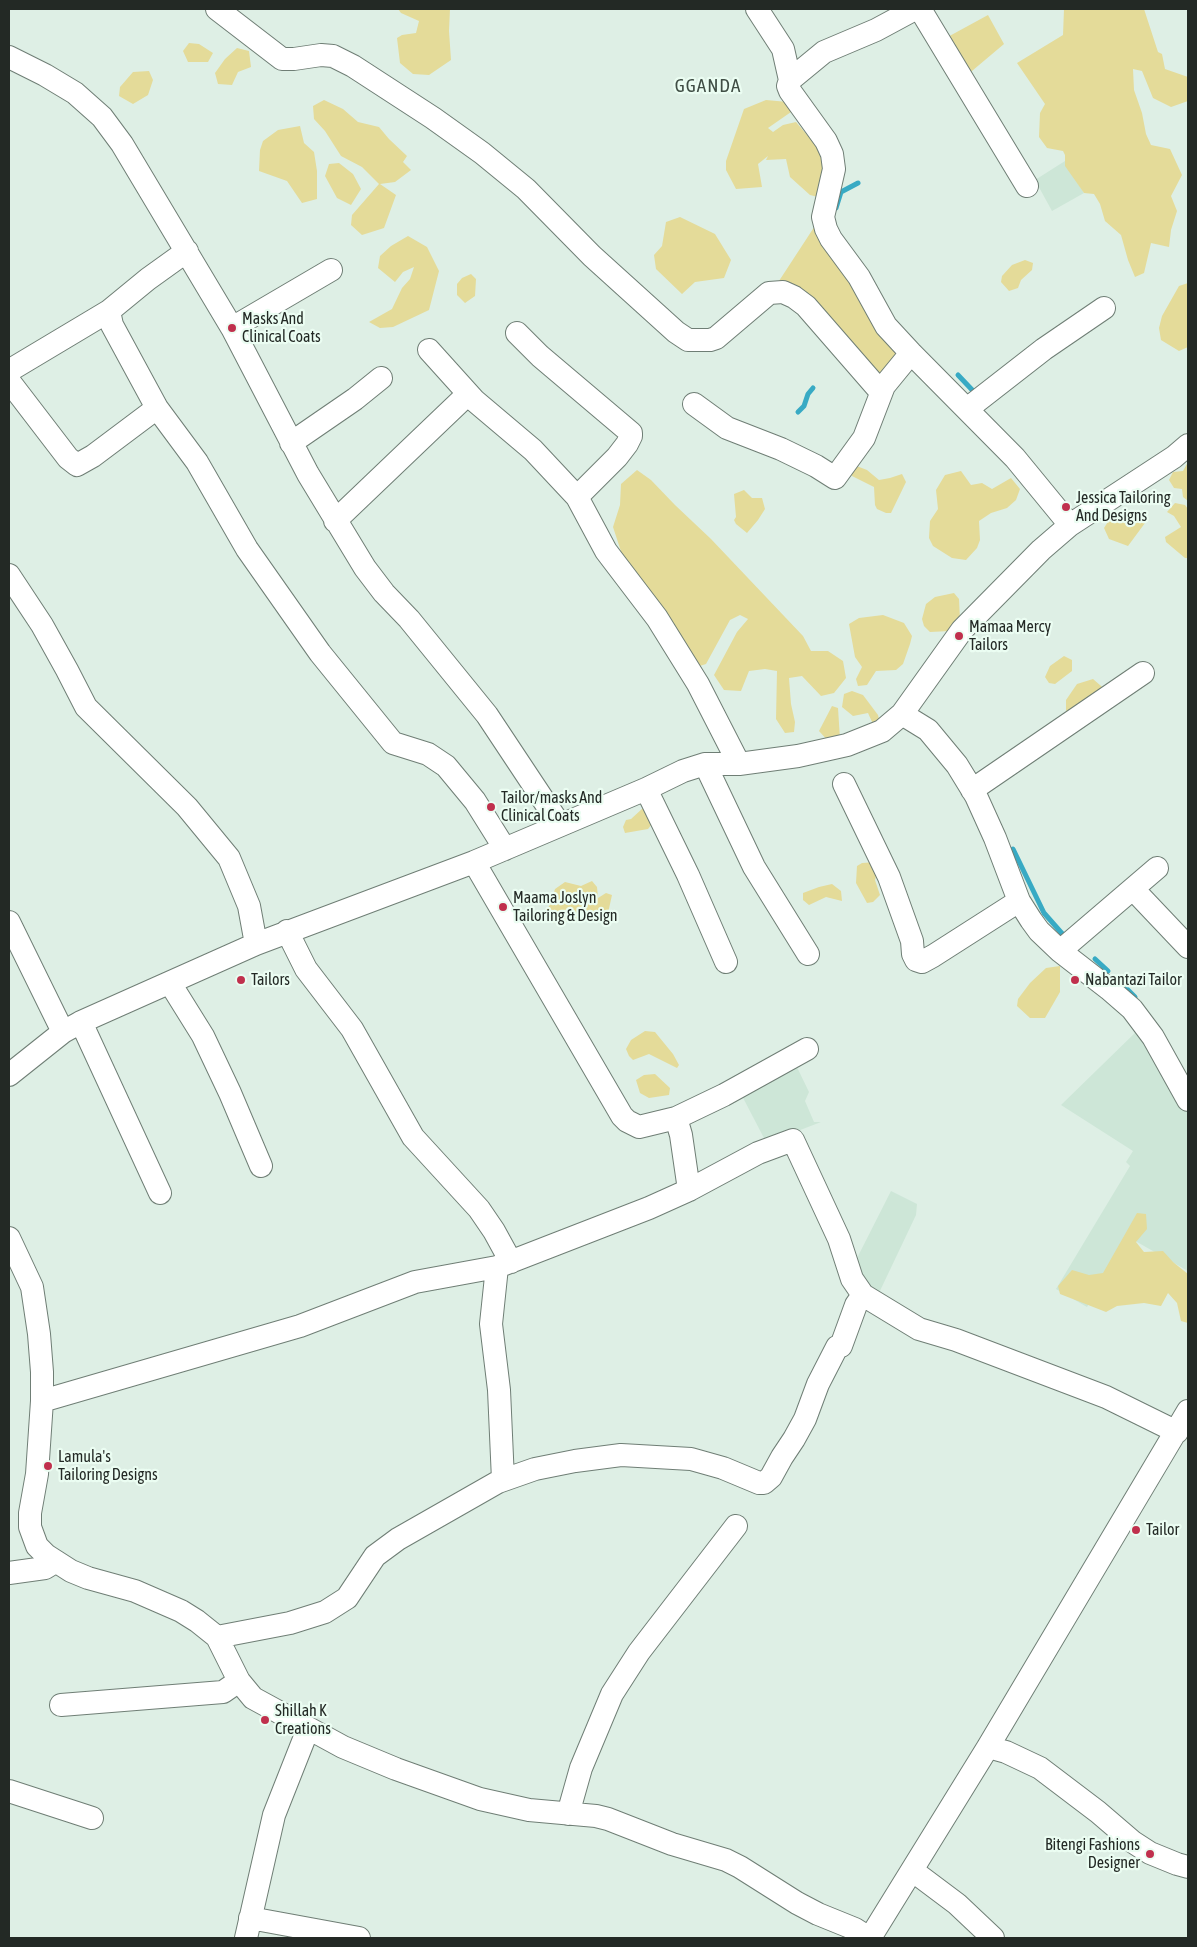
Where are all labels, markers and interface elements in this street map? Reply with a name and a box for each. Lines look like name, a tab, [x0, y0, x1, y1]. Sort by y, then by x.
district label: GGANDA	[674, 75, 742, 97]
place label: Masks And Clinical Coats	[242, 309, 321, 347]
marker: Masks And Clinical Coats	[226, 322, 238, 334]
place label: Jessica Tailoring And Designs	[1076, 488, 1171, 526]
marker: Jessica Tailoring And Designs	[1060, 501, 1072, 513]
place label: Mamaa Mercy Tailors	[969, 617, 1051, 655]
marker: Mamaa Mercy Tailors	[953, 630, 965, 642]
place label: Tailor/masks And Clinical Coats	[501, 788, 602, 826]
marker: Tailor/masks And Clinical Coats	[485, 801, 497, 813]
place label: Maama Joslyn Tailoring & Design	[513, 888, 618, 926]
marker: Maama Joslyn Tailoring & Design	[497, 901, 509, 913]
place label: Tailors	[251, 970, 290, 990]
place label: Nabantazi Tailor	[1085, 970, 1182, 990]
marker: Tailors	[235, 974, 247, 986]
marker: Nabantazi Tailor	[1069, 974, 1081, 986]
place label: Lamula's Tailoring Designs	[58, 1447, 158, 1485]
marker: Lamula's Tailoring Designs	[42, 1460, 54, 1472]
place label: Tailor	[1146, 1520, 1179, 1540]
marker: Tailor	[1130, 1524, 1142, 1536]
place label: Shillah K Creations	[275, 1701, 331, 1739]
marker: Shillah K Creations	[259, 1714, 271, 1726]
place label: Bitengi Fashions Designer	[1045, 1835, 1140, 1873]
marker: Bitengi Fashions Designer	[1144, 1848, 1156, 1860]

